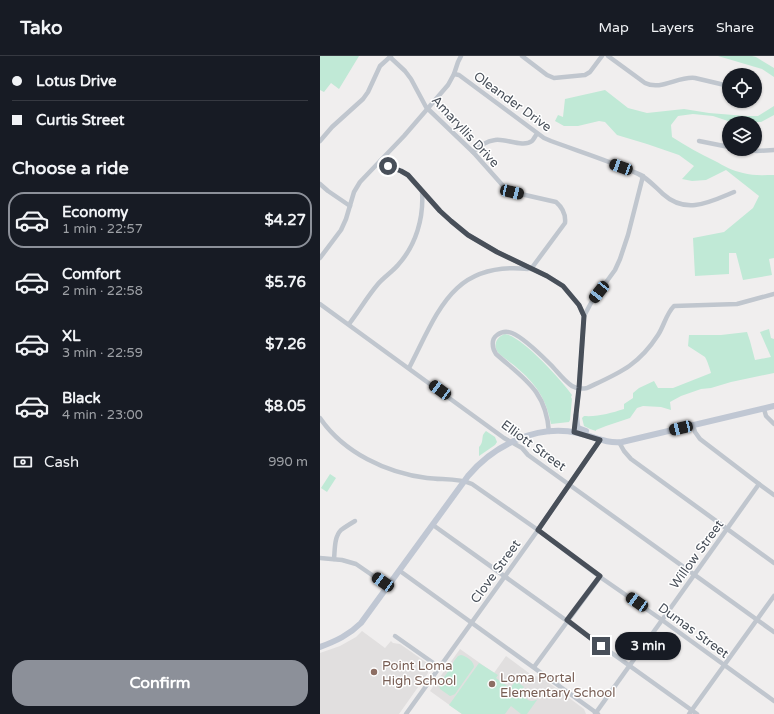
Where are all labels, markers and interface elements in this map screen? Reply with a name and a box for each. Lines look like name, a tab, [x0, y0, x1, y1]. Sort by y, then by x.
text: Tako	[20, 17, 62, 39]
text: Map	[599, 19, 629, 36]
text: Layers	[651, 19, 694, 36]
text: Share	[716, 19, 754, 36]
street label: Oleander Drive	[470, 68, 554, 135]
map controls	[722, 68, 762, 156]
button: locate	[722, 68, 762, 108]
text: Lotus Drive	[36, 72, 117, 90]
street label: Amaryllis Drive	[428, 93, 503, 171]
text: Curtis Street	[36, 111, 125, 129]
button: layers	[722, 116, 762, 156]
text: Choose a ride	[12, 157, 129, 179]
route start	[379, 157, 397, 175]
car	[608, 157, 634, 177]
car	[499, 183, 525, 201]
icon: car	[14, 202, 50, 238]
text: Economy	[62, 203, 128, 221]
text: $4.27	[265, 211, 306, 229]
text: 1 min · 22:57	[62, 221, 143, 237]
icon: car	[14, 264, 50, 300]
text: Comfort	[62, 265, 121, 283]
text: $5.76	[265, 273, 306, 291]
car	[587, 279, 611, 305]
text: 2 min · 22:58	[62, 283, 143, 299]
icon: car	[14, 326, 50, 362]
text: XL	[62, 327, 81, 345]
text: $7.26	[265, 335, 306, 353]
text: 3 min · 22:59	[62, 345, 143, 361]
car	[427, 378, 453, 402]
icon: car	[14, 388, 50, 424]
text: Black	[62, 389, 101, 407]
text: $8.05	[265, 397, 306, 415]
text: 4 min · 23:00	[62, 407, 143, 423]
street label: Elliott Street	[498, 417, 569, 475]
car	[668, 419, 694, 437]
icon: cash	[12, 451, 34, 473]
text: Cash	[44, 453, 79, 471]
text: 990 m	[268, 454, 308, 470]
street label: Willow Street	[666, 517, 727, 592]
street label: Clove Street	[467, 537, 524, 607]
car	[370, 570, 396, 594]
car	[624, 590, 650, 614]
street label: Dumas Street	[655, 600, 732, 662]
callout: 3 min	[615, 632, 681, 660]
route end	[592, 637, 610, 655]
text: 3 min	[631, 638, 665, 654]
place label: Point Loma High School	[382, 658, 456, 689]
button: Confirm	[12, 660, 308, 706]
marker: Point Loma High School	[369, 667, 379, 677]
place label: Loma Portal Elementary School	[500, 670, 615, 701]
marker: Loma Portal Elementary School	[487, 679, 497, 689]

